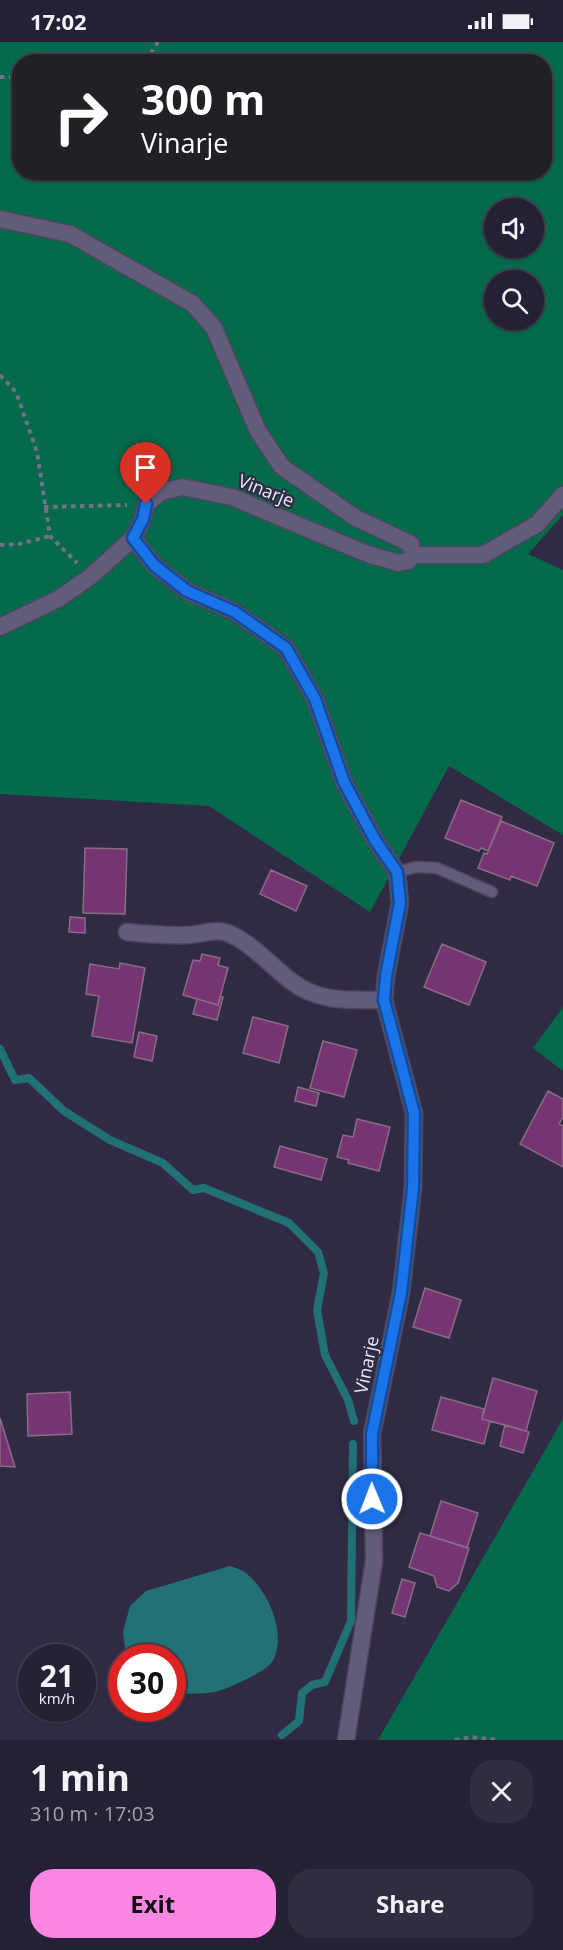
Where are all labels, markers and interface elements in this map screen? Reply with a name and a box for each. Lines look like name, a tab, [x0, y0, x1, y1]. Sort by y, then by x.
text: 17:02	[30, 6, 87, 36]
text: 300 m	[141, 70, 265, 127]
icon: right	[42, 78, 120, 156]
text: Vinarje	[141, 124, 229, 161]
map controls	[484, 198, 544, 330]
button: sound	[484, 198, 544, 258]
button: search	[484, 270, 544, 330]
pin	[120, 442, 171, 504]
icon: arrive	[129, 451, 162, 484]
street label: Vinarje	[235, 468, 298, 512]
street label: Vinarje	[348, 1334, 384, 1396]
position arrow	[340, 1467, 404, 1531]
speed limit sign: 30	[108, 1644, 186, 1722]
text: 21	[40, 1655, 74, 1696]
text: km/h	[39, 1688, 75, 1708]
text: 1 min	[30, 1753, 130, 1802]
button: close	[470, 1760, 533, 1823]
text: 310 m · 17:03	[30, 1800, 155, 1827]
button: Exit	[30, 1869, 276, 1938]
button: Share	[288, 1869, 533, 1938]

